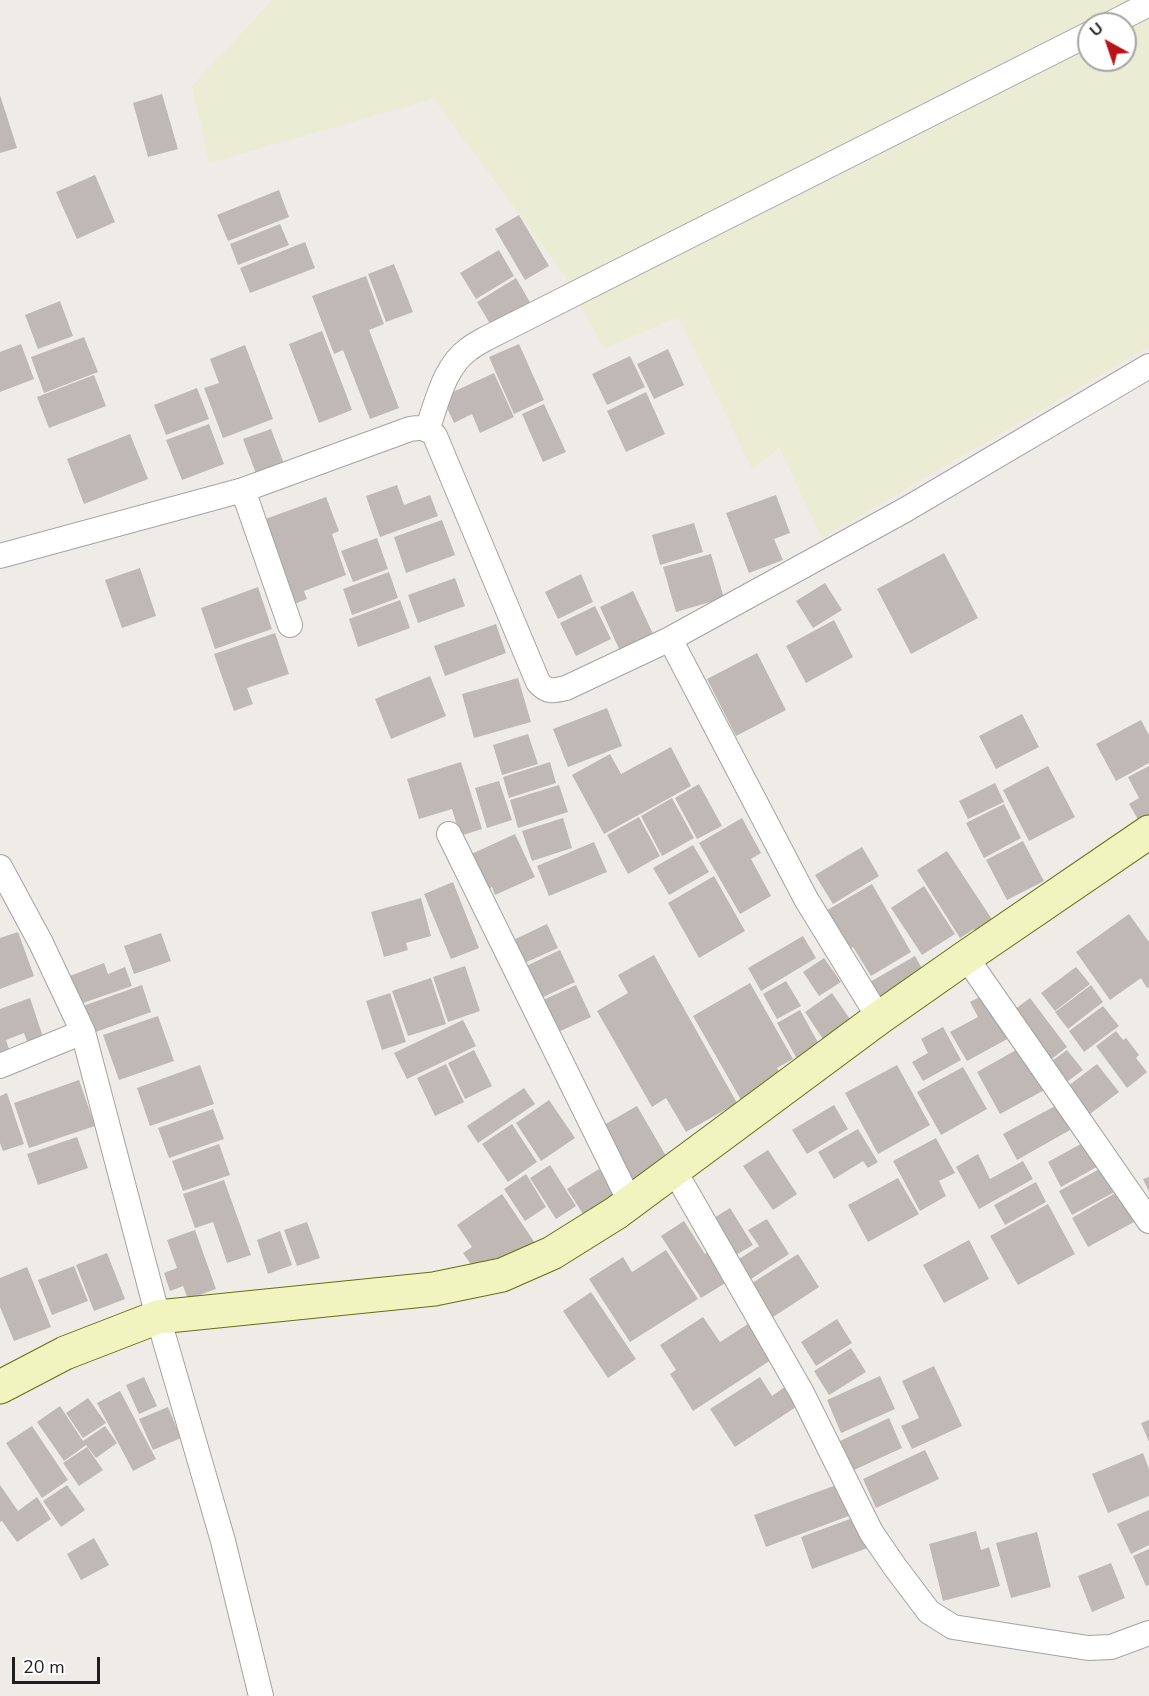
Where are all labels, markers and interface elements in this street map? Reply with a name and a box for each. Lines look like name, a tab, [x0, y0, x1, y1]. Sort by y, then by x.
north arrow	[1077, 12, 1137, 72]
text: U	[1085, 18, 1108, 42]
scale bar	[15, 1645, 104, 1683]
text: 20 m	[23, 1655, 65, 1679]

